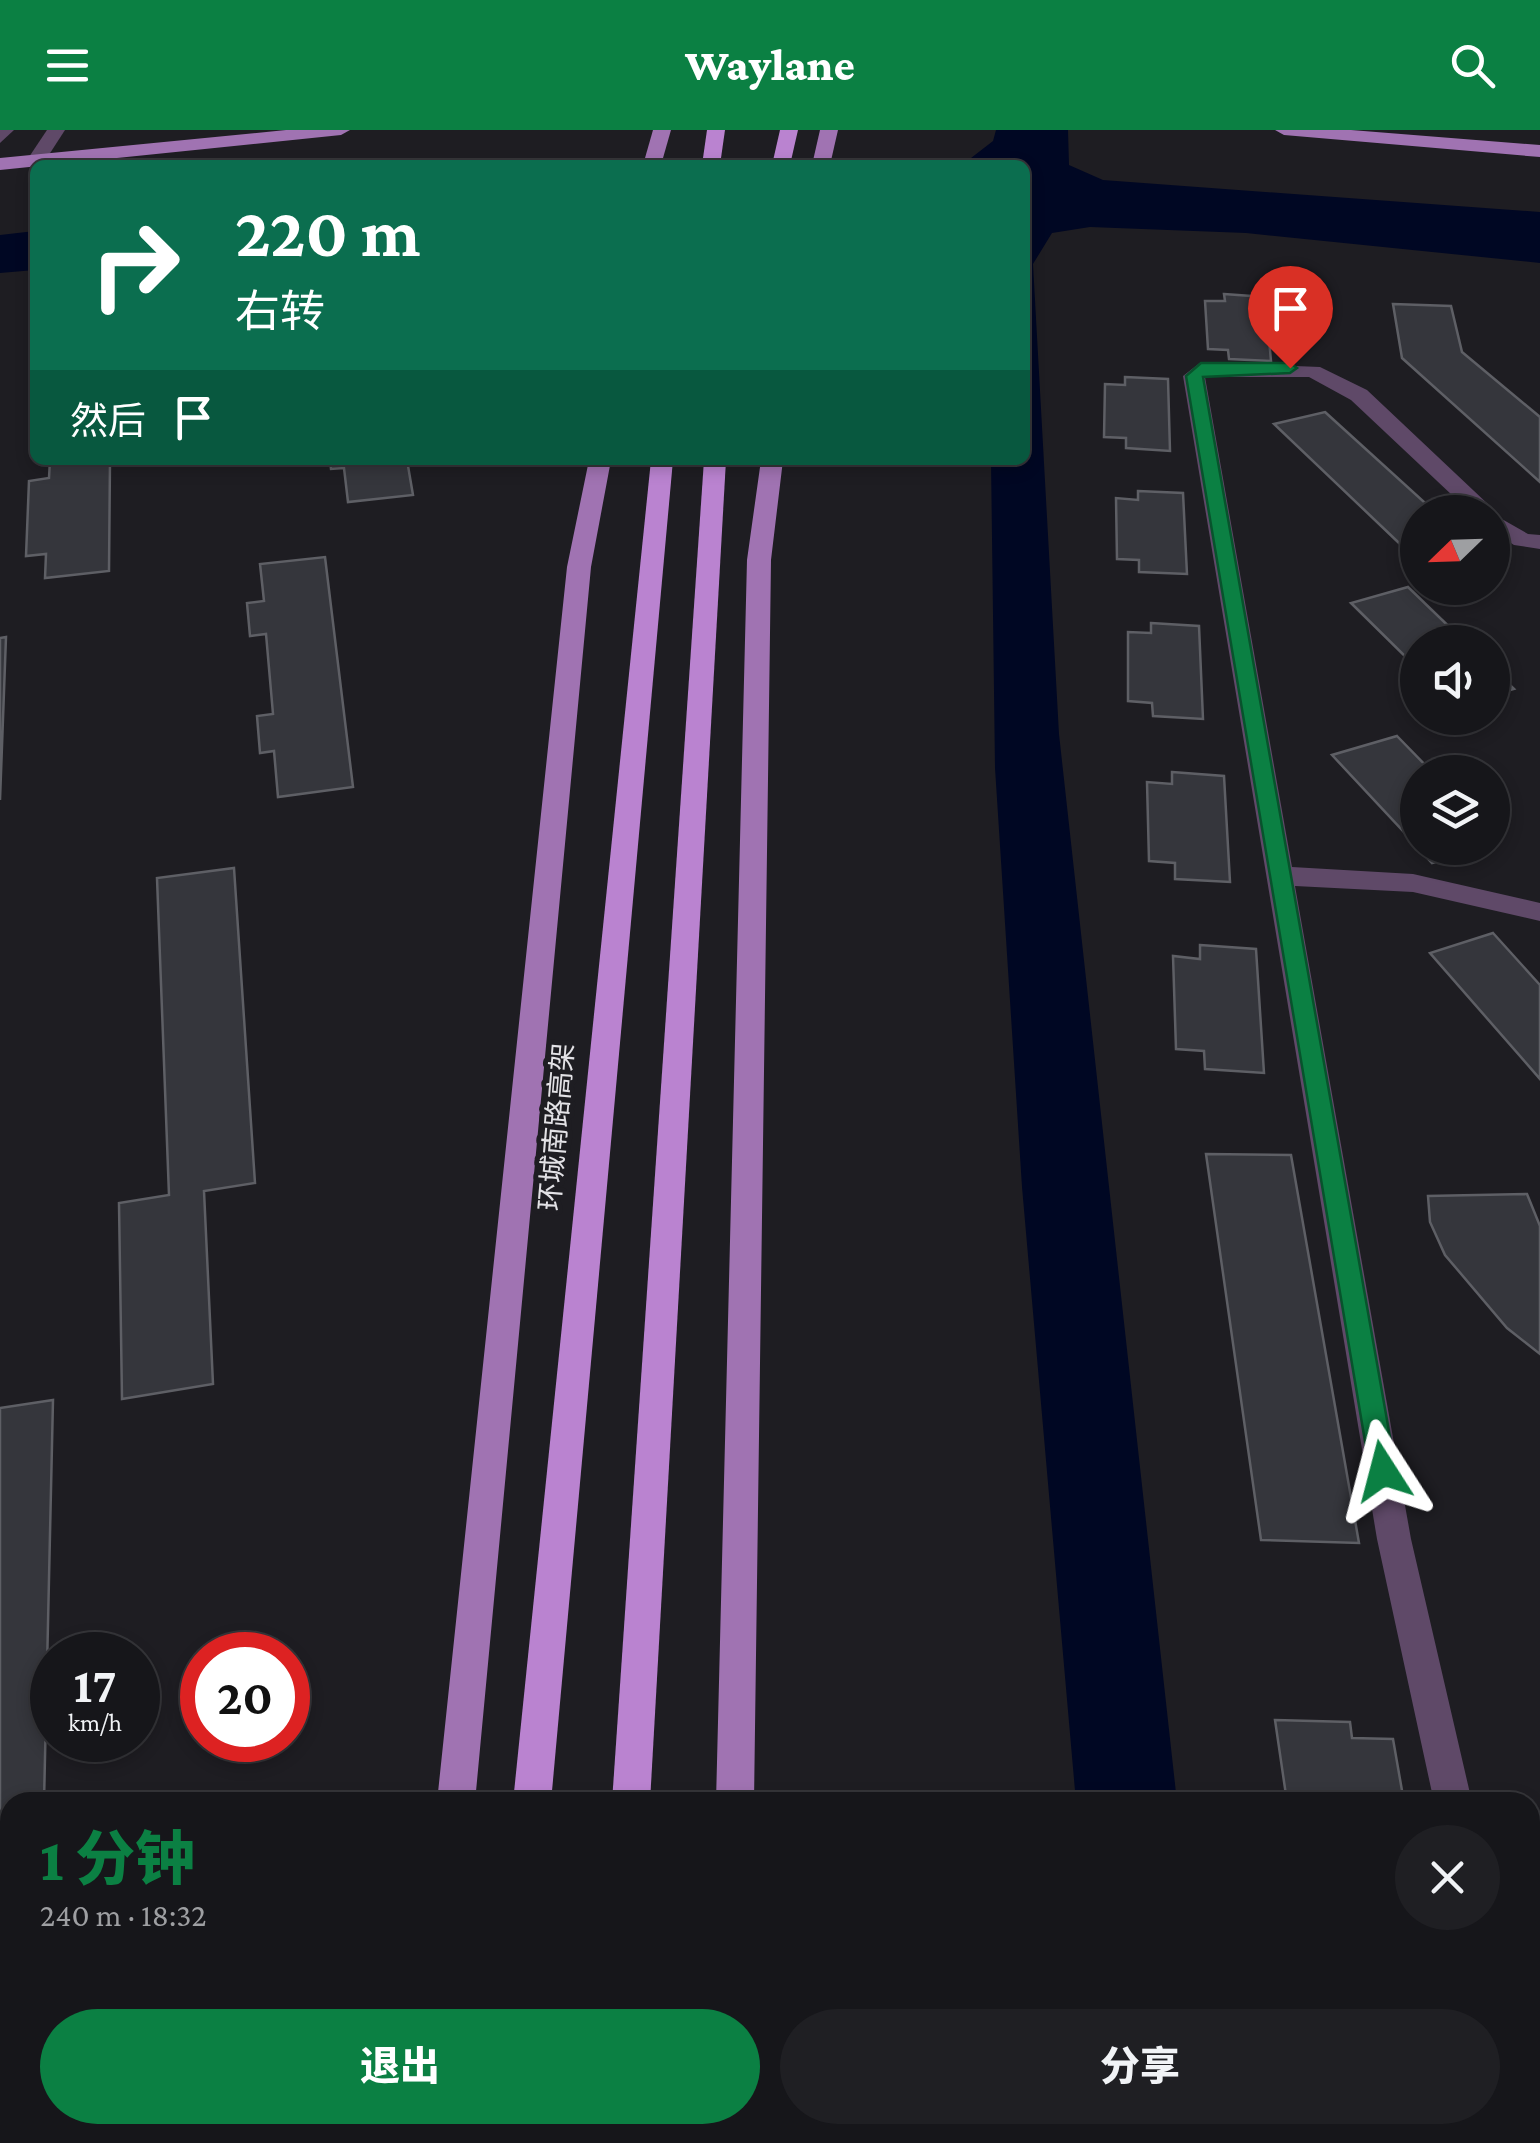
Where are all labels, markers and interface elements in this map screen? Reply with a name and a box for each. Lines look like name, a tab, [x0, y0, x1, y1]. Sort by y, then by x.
icon: menu	[40, 38, 95, 93]
icon: search	[1445, 38, 1500, 93]
text: Waylane	[685, 40, 855, 90]
text: 220 m	[235, 193, 421, 271]
icon: right	[70, 200, 200, 330]
pin	[1248, 266, 1333, 369]
icon: arrive	[1263, 281, 1318, 336]
text: 右转	[235, 287, 325, 337]
icon: arrive	[166, 390, 221, 445]
text: 然后	[70, 400, 146, 442]
north arrow	[1400, 495, 1510, 605]
map controls	[1400, 495, 1510, 865]
button: sound	[1400, 625, 1510, 735]
button: layers	[1400, 755, 1510, 865]
street label: 环城南路高架	[534, 1042, 579, 1212]
position arrow	[1331, 1419, 1435, 1523]
speed limit sign: 20	[180, 1632, 310, 1762]
text: 17	[74, 1657, 116, 1713]
text: km/h	[68, 1709, 122, 1736]
button: close	[1395, 1825, 1500, 1930]
text: 1 分钟	[40, 1826, 195, 1893]
text: 240 m · 18:32	[40, 1897, 207, 1933]
button: 退出	[40, 2009, 760, 2124]
button: 分享	[780, 2009, 1500, 2124]

